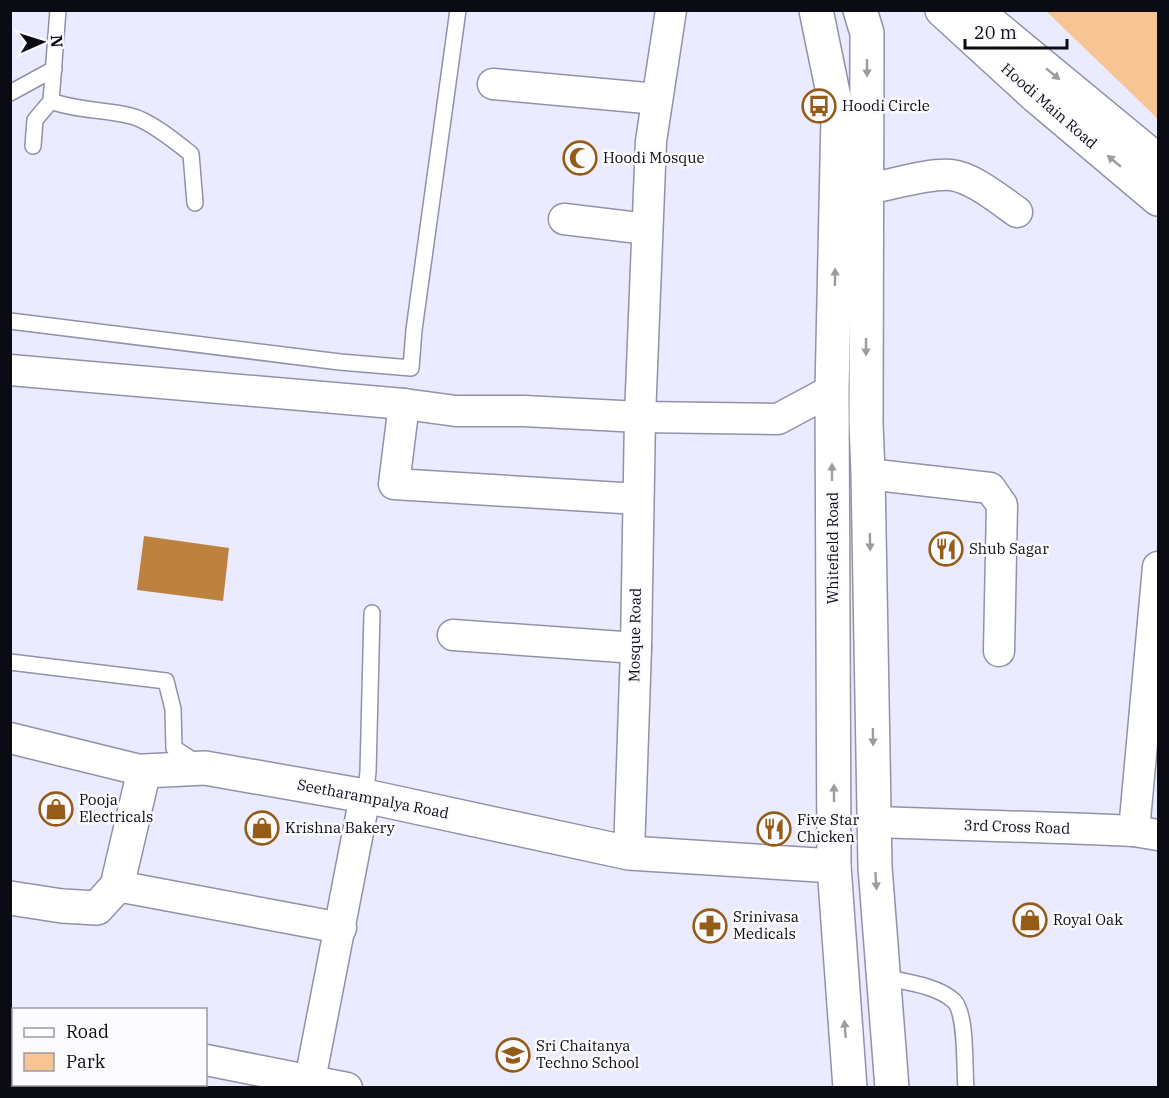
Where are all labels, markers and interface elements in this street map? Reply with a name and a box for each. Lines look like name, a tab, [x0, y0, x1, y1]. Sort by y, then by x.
north arrow	[12, 12, 72, 72]
scale bar	[965, 12, 1067, 50]
text: 20 m	[974, 21, 1017, 44]
text: N	[47, 34, 67, 48]
one-way arrow	[862, 58, 872, 77]
street label: Hoodi Main Road	[997, 59, 1101, 153]
one-way arrow	[1045, 68, 1061, 81]
bus stop icon: Hoodi Circle	[801, 88, 837, 124]
place label: Hoodi Circle	[842, 96, 930, 115]
mosque icon: Hoodi Mosque	[562, 140, 598, 176]
place label: Hoodi Mosque	[603, 148, 705, 167]
one-way arrow	[1107, 155, 1122, 168]
one-way arrow	[830, 267, 840, 286]
one-way arrow	[861, 337, 871, 356]
one-way arrow	[827, 462, 837, 481]
street label: Whitefield Road	[823, 492, 842, 604]
restaurant icon: Shub Sagar	[928, 531, 964, 567]
one-way arrow	[865, 532, 874, 551]
place label: Shub Sagar	[969, 539, 1049, 558]
street label: Mosque Road	[624, 588, 645, 682]
one-way arrow	[868, 727, 878, 746]
street label: Seetharampalya Road	[296, 774, 451, 823]
one-way arrow	[829, 783, 839, 802]
place label: Pooja Electricals	[79, 790, 153, 826]
shop icon: Pooja Electricals	[38, 791, 74, 827]
shop icon: Krishna Bakery	[244, 810, 280, 846]
place label: Five Star Chicken	[797, 810, 859, 846]
restaurant icon: Five Star Chicken	[756, 811, 792, 847]
street label: 3rd Cross Road	[963, 815, 1071, 838]
place label: Krishna Bakery	[285, 818, 395, 837]
one-way arrow	[871, 871, 881, 890]
shop icon: Royal Oak	[1012, 902, 1048, 938]
place label: Srinivasa Medicals	[733, 907, 799, 943]
pharmacy icon: Srinivasa Medicals	[692, 908, 728, 944]
place label: Royal Oak	[1053, 910, 1123, 929]
legend	[12, 1008, 207, 1086]
text: Road	[66, 1020, 109, 1043]
one-way arrow	[840, 1020, 850, 1039]
place label: Sri Chaitanya Techno School	[536, 1036, 639, 1072]
school or university icon: Sri Chaitanya Techno School	[495, 1037, 531, 1073]
text: Park	[66, 1050, 106, 1073]

